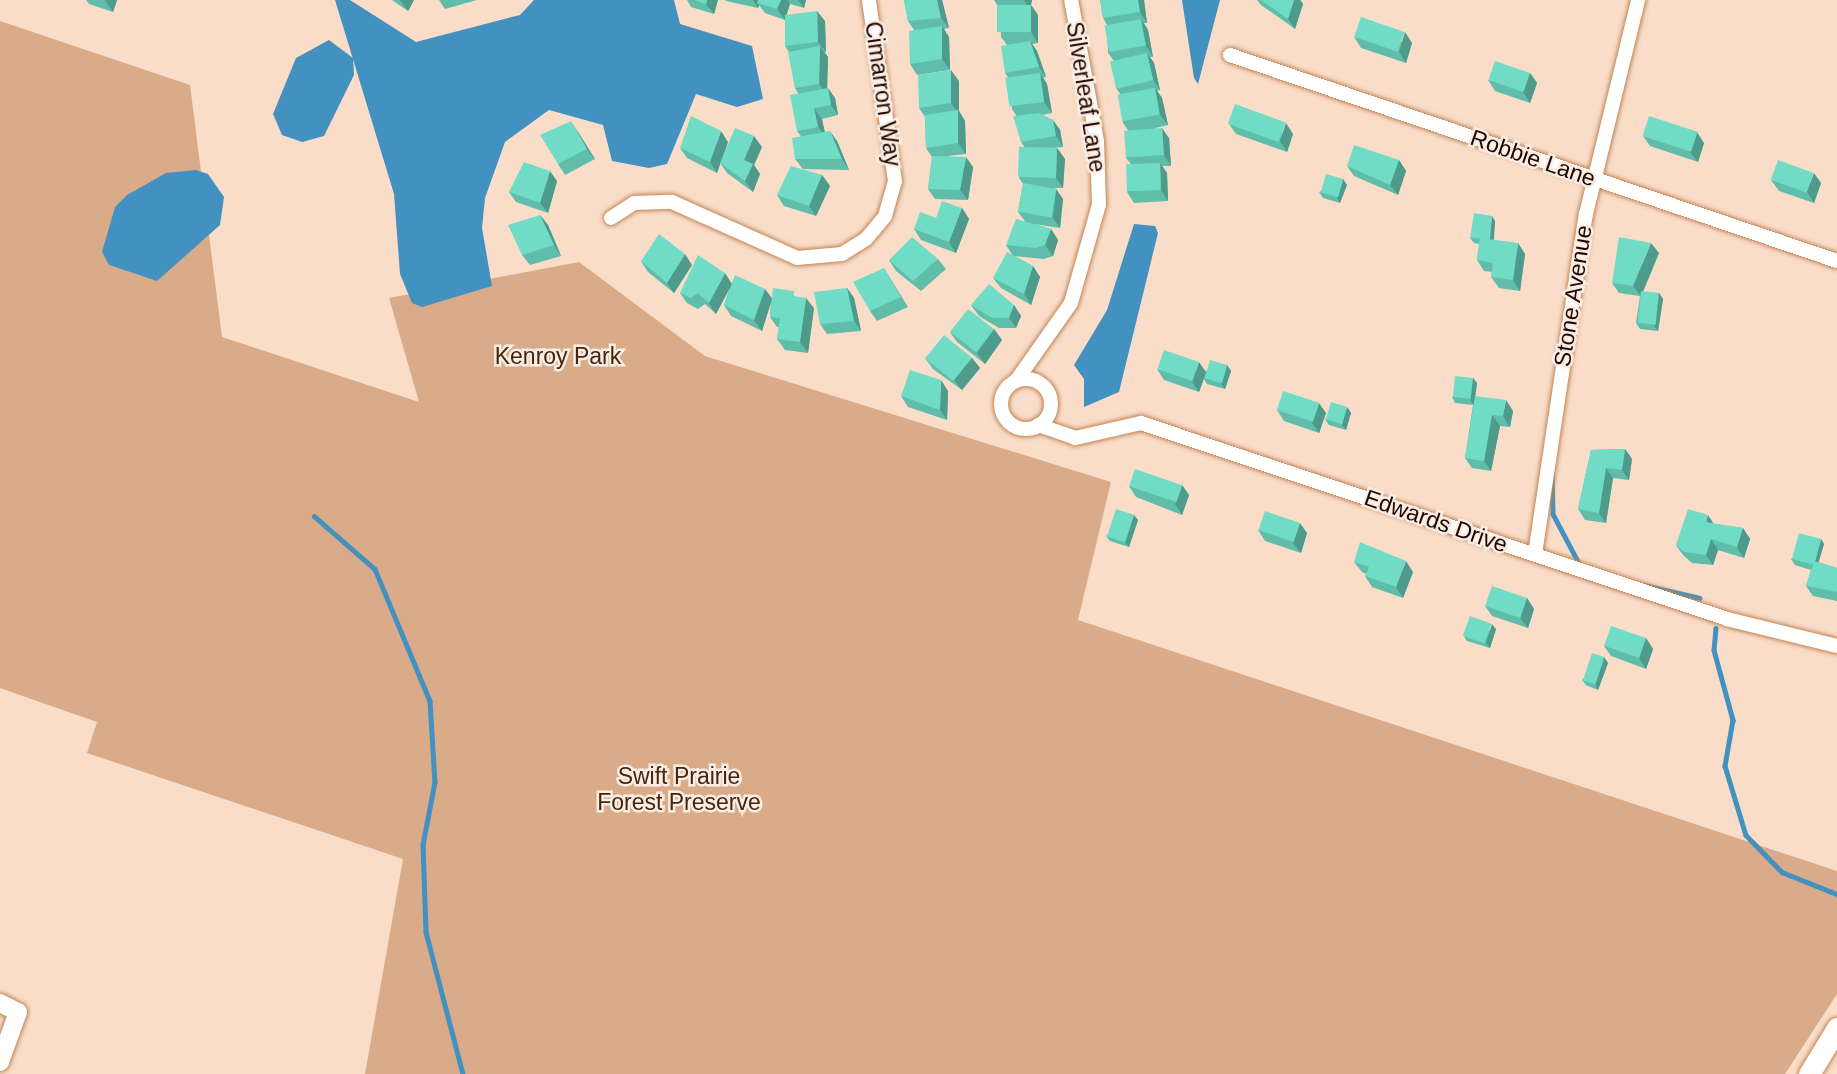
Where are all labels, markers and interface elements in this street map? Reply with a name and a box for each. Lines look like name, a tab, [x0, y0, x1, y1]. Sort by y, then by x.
street label: Cimarron Way	[859, 20, 907, 168]
street label: Silverleaf Lane	[1060, 20, 1112, 174]
street label: Robbie Lane	[1467, 124, 1599, 192]
street label: Stone Avenue	[1548, 223, 1598, 369]
park label: Kenroy Park	[495, 342, 621, 370]
street label: Edwards Drive	[1361, 484, 1511, 558]
park label: Swift Prairie Forest Preserve	[597, 762, 761, 816]

